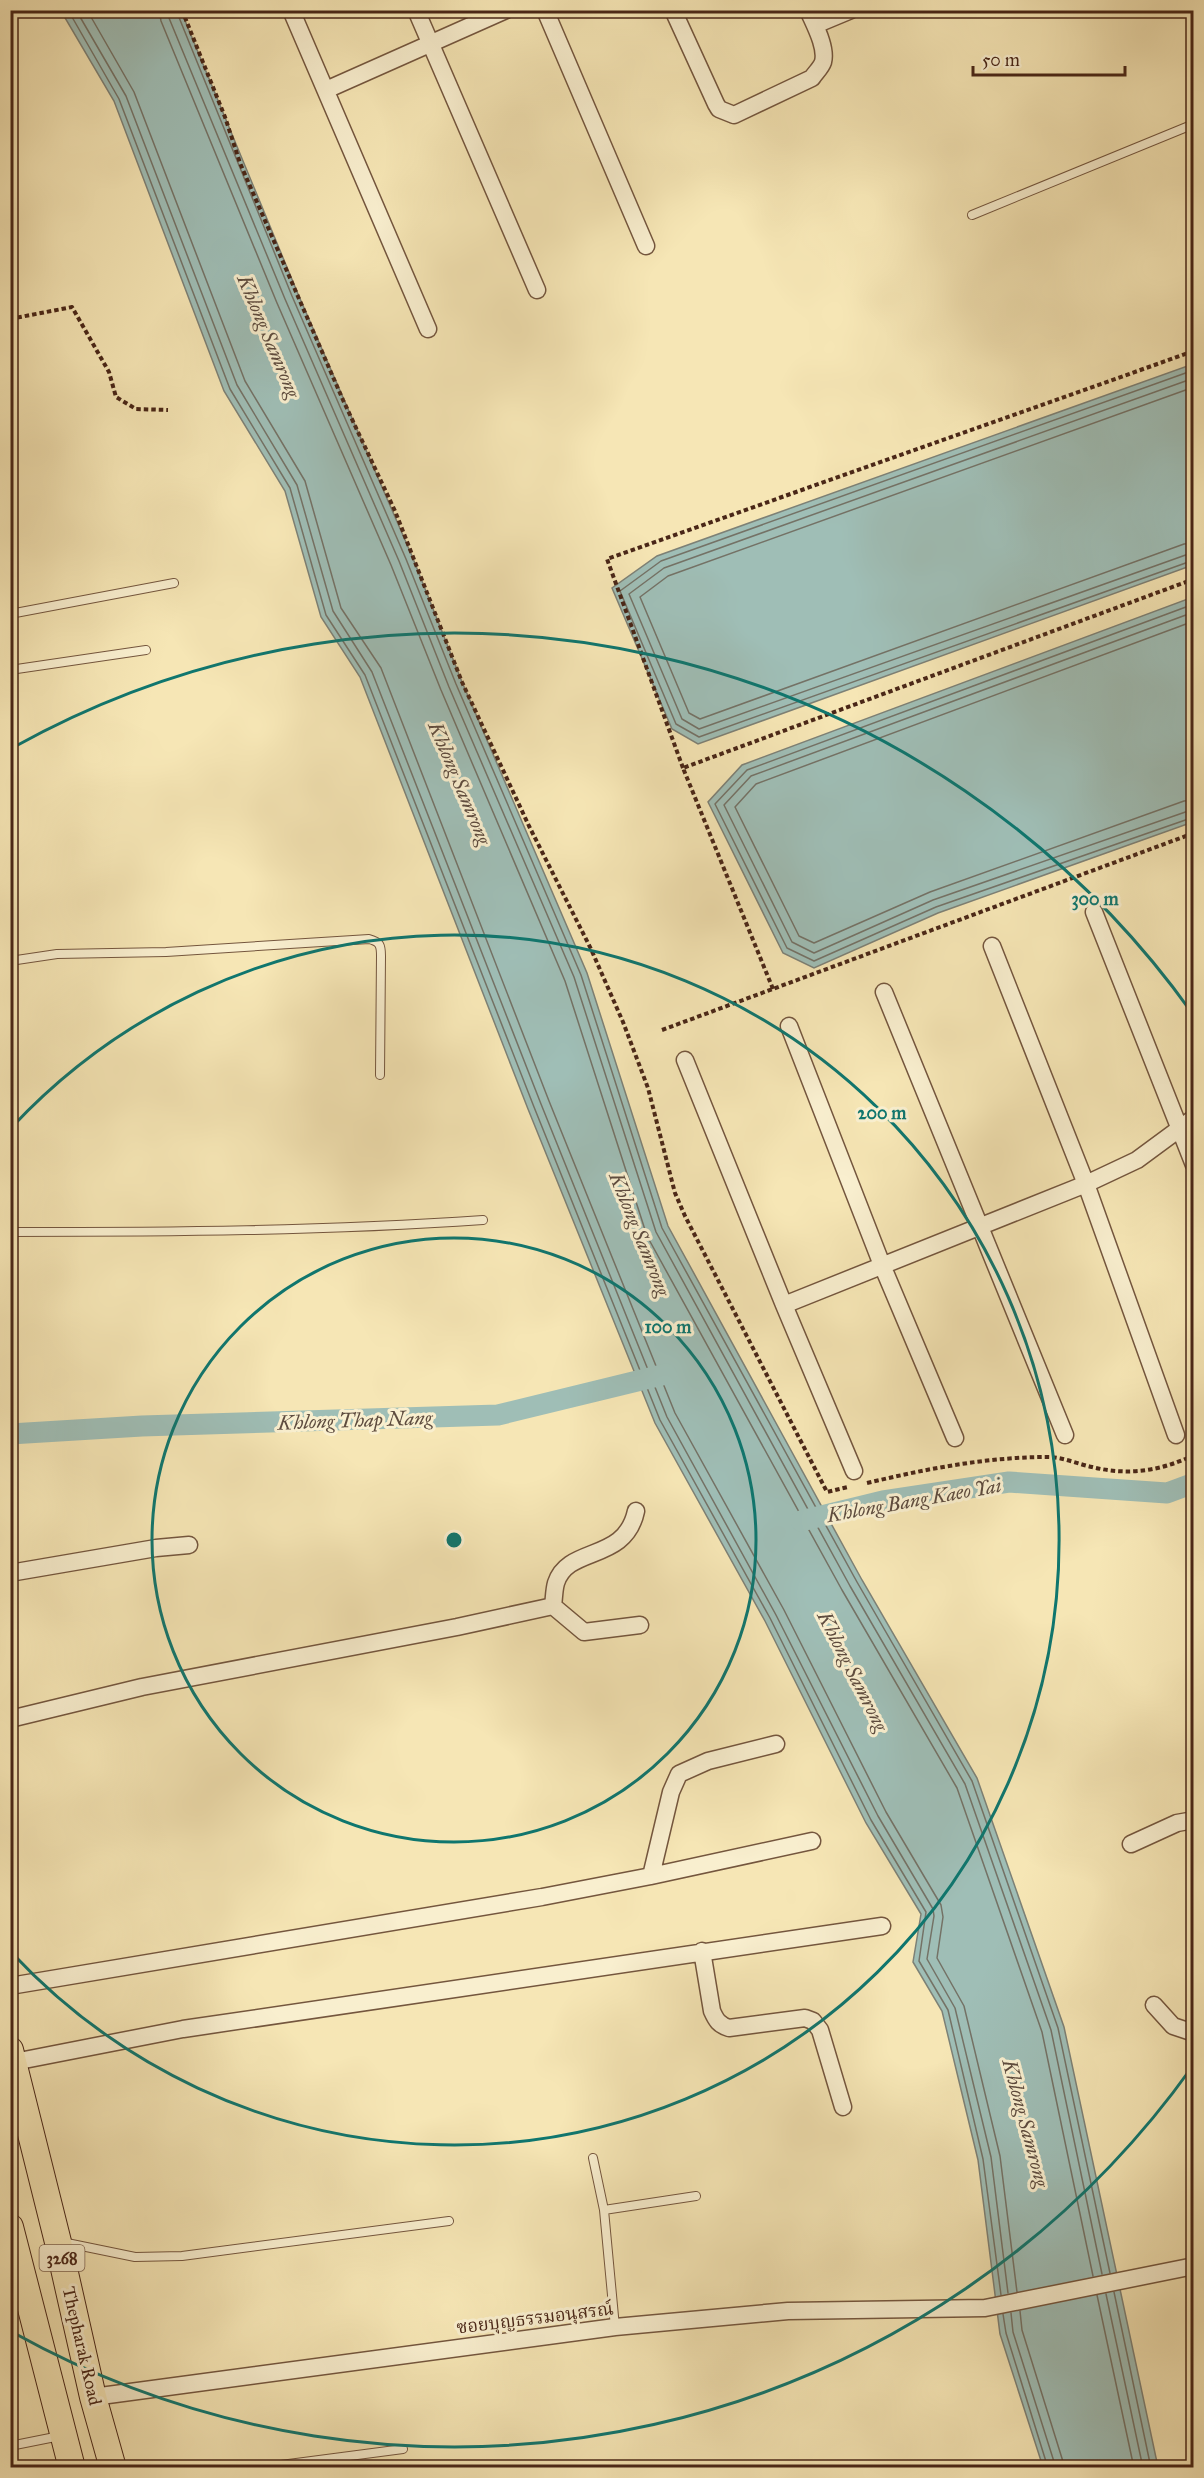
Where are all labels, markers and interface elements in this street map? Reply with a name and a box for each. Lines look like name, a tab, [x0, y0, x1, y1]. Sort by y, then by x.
scale bar	[973, 39, 1124, 77]
text: 50 m	[982, 49, 1020, 71]
water label: Khlong Samrong	[232, 270, 306, 402]
water label: Khlong Samrong	[423, 717, 497, 849]
text: 300 m	[1071, 888, 1119, 911]
text: 200 m	[858, 1102, 907, 1124]
water label: Khlong Samrong	[604, 1168, 676, 1301]
text: 100 m	[645, 1316, 692, 1338]
water label: Khlong Thap Nang	[276, 1405, 434, 1436]
water label: Khlong Bang Kaeo Yai	[824, 1473, 1003, 1527]
centre of rings	[444, 1530, 464, 1550]
water label: Khlong Samrong	[812, 1606, 894, 1736]
water label: Khlong Samrong	[997, 2055, 1055, 2191]
road number: 3268	[40, 2245, 84, 2271]
street label: Thepharak Road	[58, 2284, 106, 2408]
street label: ซอยบุญธรรมอนุสรณ์	[455, 2297, 615, 2340]

